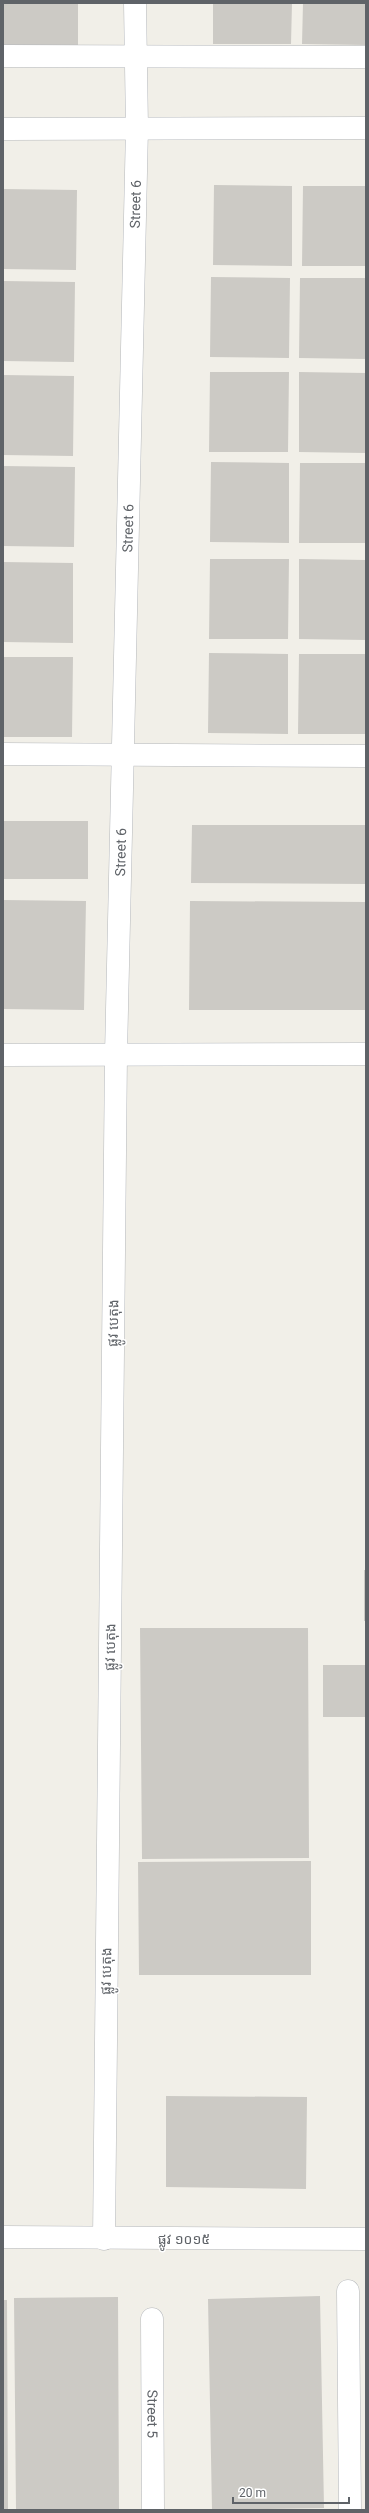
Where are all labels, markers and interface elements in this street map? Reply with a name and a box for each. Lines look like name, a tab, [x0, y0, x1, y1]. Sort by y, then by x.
street label: Street 6	[127, 180, 144, 229]
street label: Street 6	[119, 504, 136, 553]
street label: Street 6	[112, 828, 129, 876]
street label: ផ្លូវ បេតុង	[105, 1299, 126, 1347]
street label: ផ្លូវ បេតុង	[102, 1623, 123, 1671]
street label: ផ្លូវ បេតុង	[98, 1947, 119, 1995]
street label: ផ្លូវ ១០១៥	[158, 2231, 210, 2251]
street label: Street 5	[144, 2390, 161, 2438]
scale bar	[233, 2479, 349, 2505]
text: 20 m	[239, 2486, 266, 2500]

